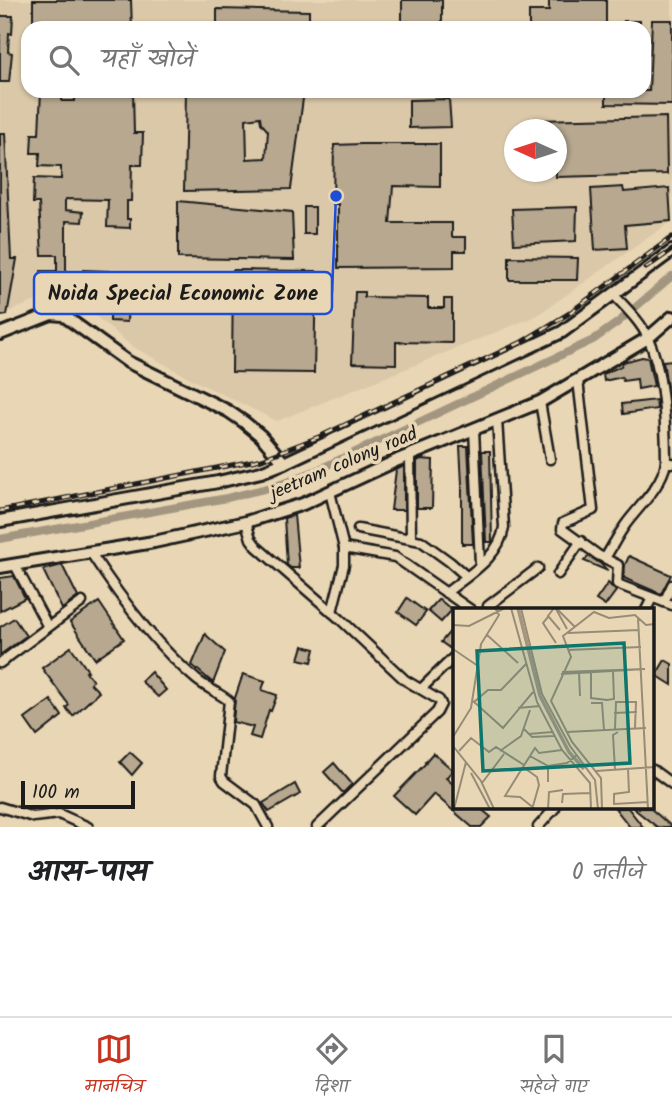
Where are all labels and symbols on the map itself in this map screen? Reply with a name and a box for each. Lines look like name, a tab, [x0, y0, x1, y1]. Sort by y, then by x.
north arrow	[504, 119, 567, 182]
callout: Noida Special Economic Zone	[34, 272, 332, 314]
text: Noida Special Economic Zone	[48, 278, 318, 311]
street label: jeetram colony road	[261, 419, 423, 511]
inset map	[453, 608, 654, 810]
scale bar	[21, 778, 135, 810]

